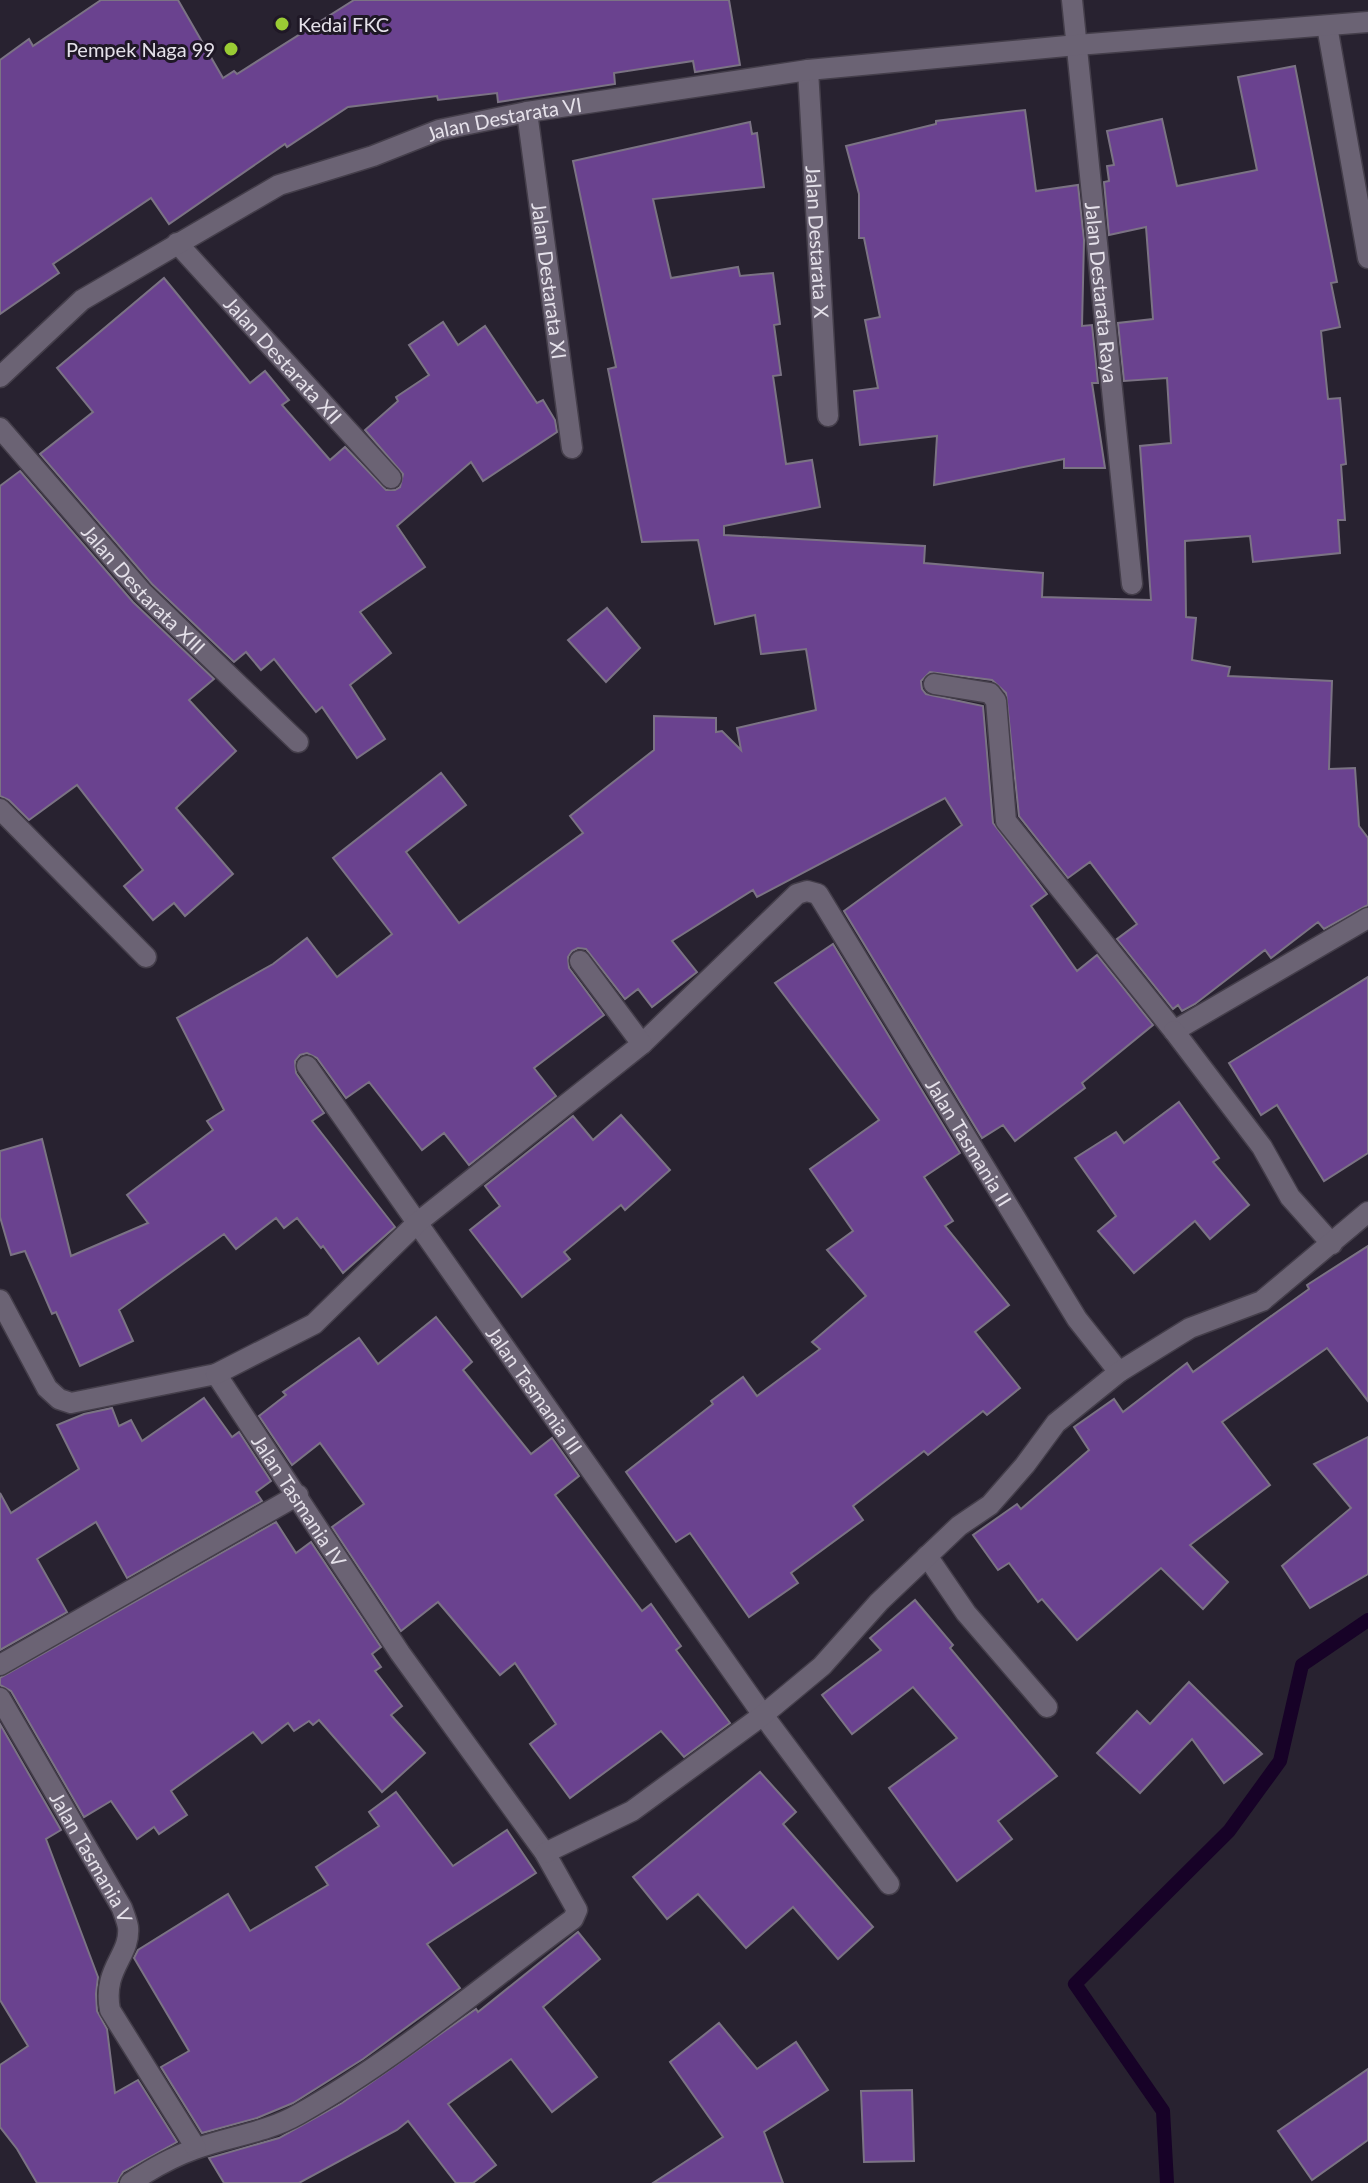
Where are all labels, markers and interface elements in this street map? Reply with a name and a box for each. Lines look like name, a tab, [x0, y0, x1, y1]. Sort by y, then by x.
place label: Kedai FKC	[298, 12, 389, 36]
marker: Kedai FKC	[273, 15, 291, 33]
place label: Pempek Naga 99	[66, 37, 215, 61]
marker: Pempek Naga 99	[222, 40, 240, 58]
street label: Jalan Destarata VI	[423, 92, 583, 146]
street label: Jalan Destarata X	[802, 165, 834, 319]
street label: Jalan Destarata XI	[527, 200, 572, 360]
street label: Jalan Destarata Raya	[1081, 201, 1123, 384]
street label: Jalan Destarata XII	[219, 291, 347, 428]
street label: Jalan Destarata XIII	[77, 519, 211, 659]
street label: Jalan Tasmania II	[921, 1074, 1017, 1210]
street label: Jalan Tasmania III	[481, 1321, 588, 1459]
street label: Jalan Tasmania IV	[247, 1430, 352, 1571]
street label: Jalan Tasmania V	[45, 1788, 138, 1926]

